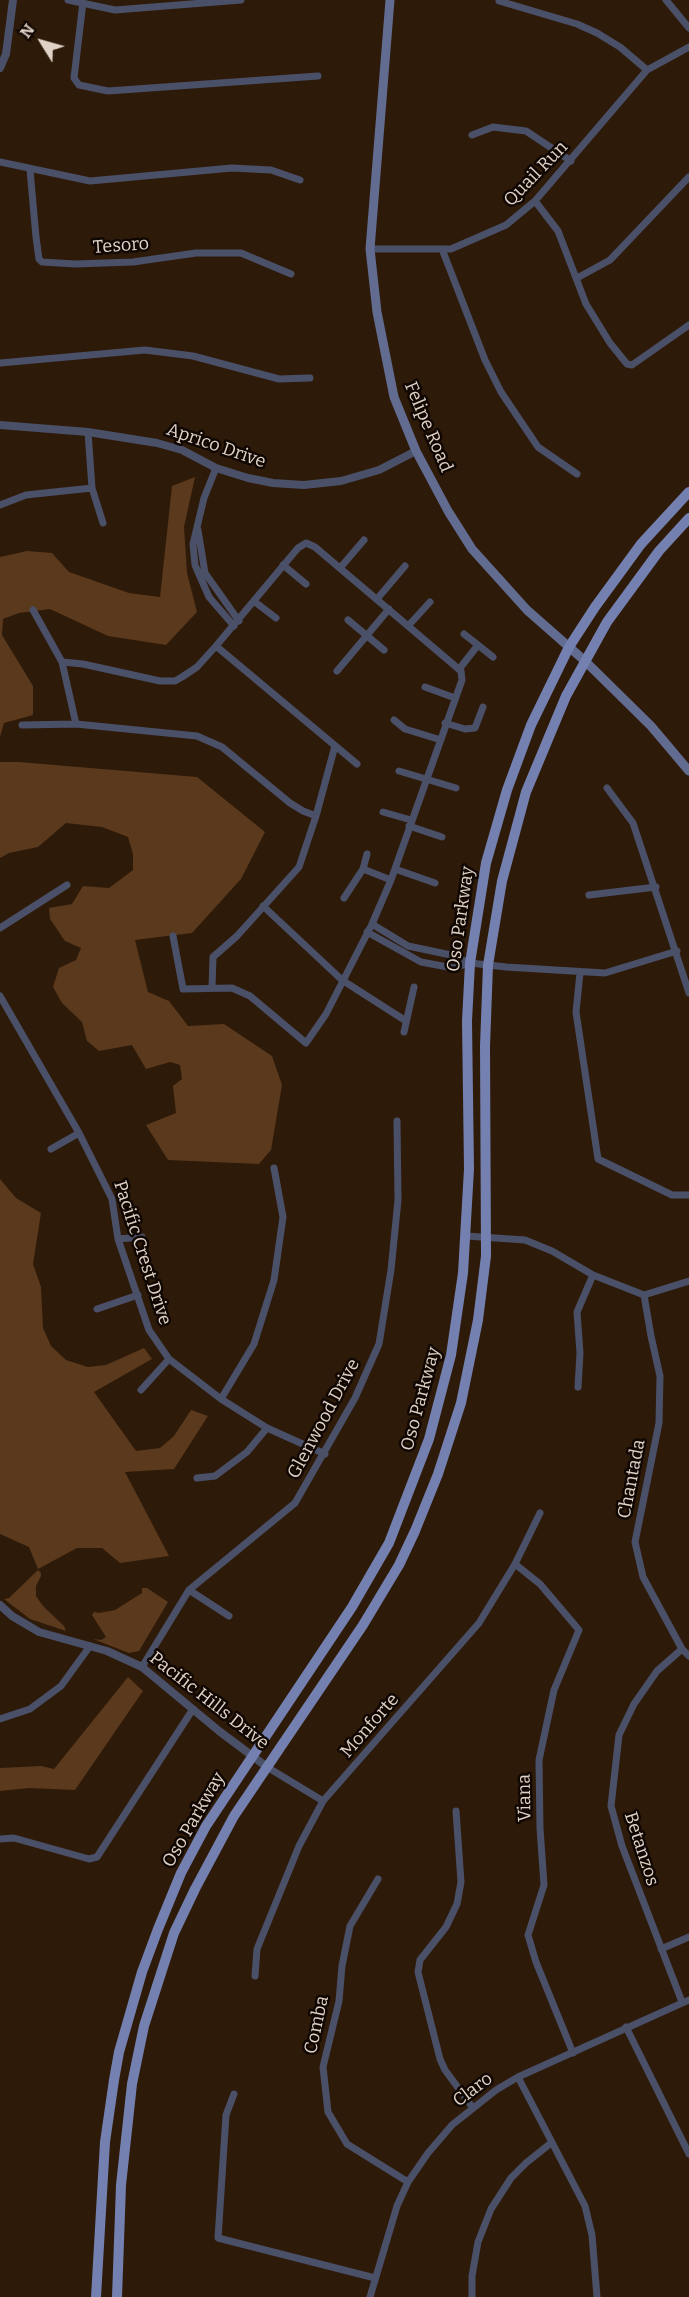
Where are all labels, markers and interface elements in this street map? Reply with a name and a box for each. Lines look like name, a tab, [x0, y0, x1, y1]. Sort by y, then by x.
north arrow	[12, 12, 72, 72]
text: N	[16, 20, 39, 42]
street label: Quail Run	[500, 137, 572, 211]
street label: Tesoro	[92, 233, 150, 259]
street label: Felipe Road	[399, 379, 457, 475]
street label: Aprico Drive	[164, 419, 268, 473]
street label: Oso Parkway	[443, 865, 479, 973]
street label: Pacific Crest Drive	[108, 1178, 176, 1328]
street label: Oso Parkway	[397, 1345, 445, 1453]
street label: Glenwood Drive	[283, 1355, 365, 1483]
street label: Chantada	[614, 1438, 650, 1520]
street label: Pacific Hills Drive	[145, 1648, 273, 1754]
street label: Monforte	[336, 1689, 404, 1763]
street label: Oso Parkway	[158, 1769, 230, 1871]
street label: Viana	[514, 1774, 536, 1822]
street label: Betanzos	[619, 1809, 663, 1889]
street label: Comba	[300, 1994, 334, 2056]
street label: Claro	[449, 2068, 497, 2112]

